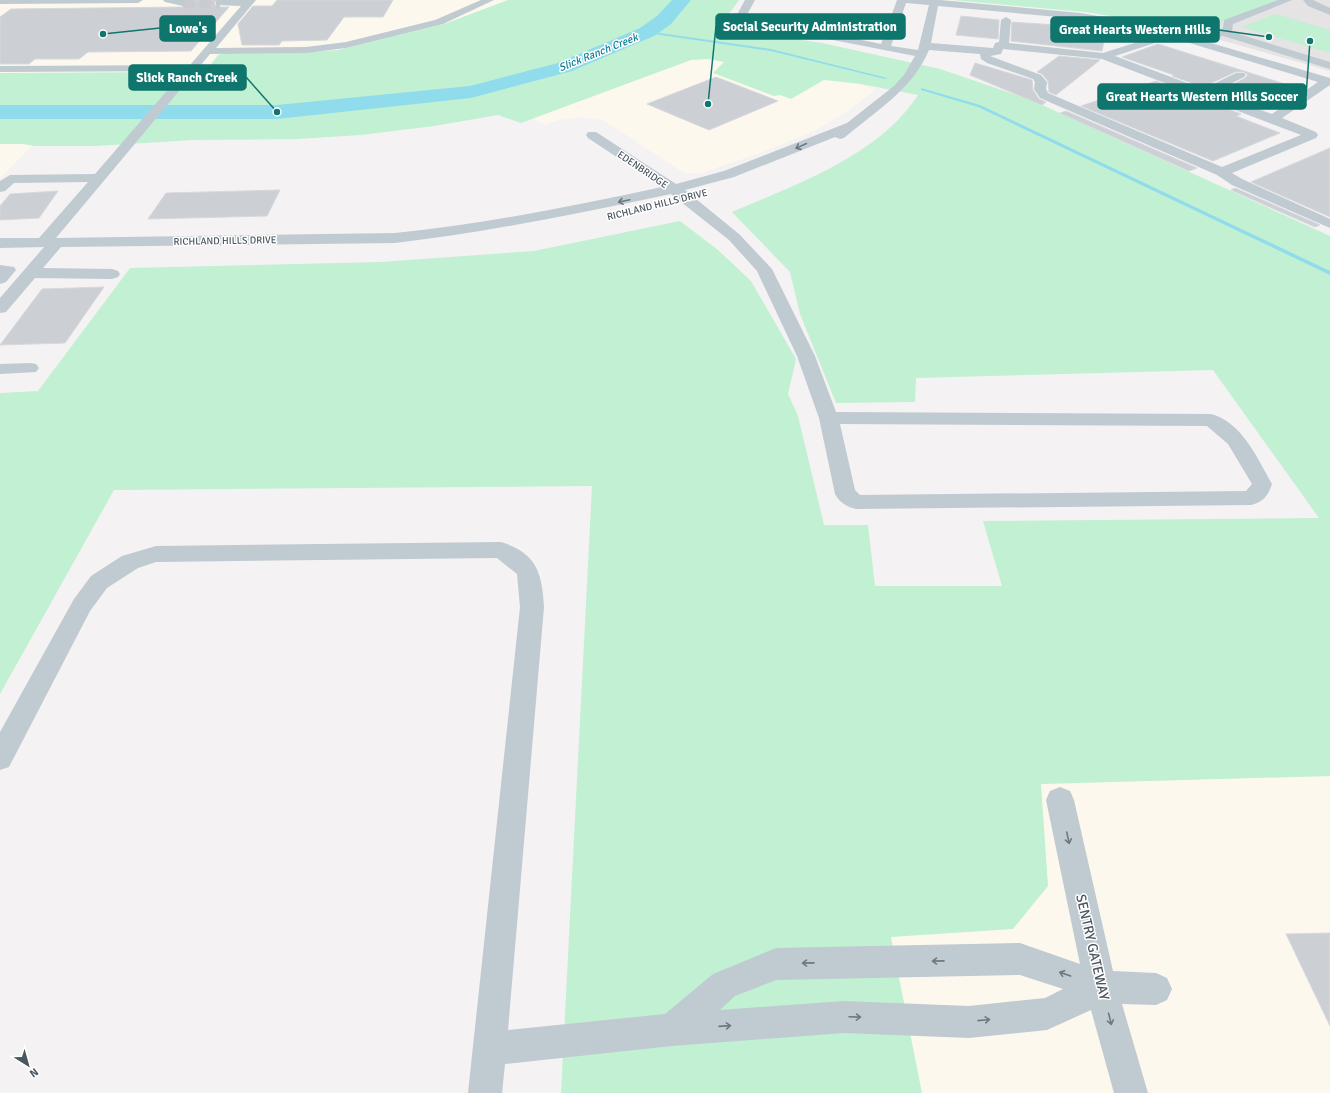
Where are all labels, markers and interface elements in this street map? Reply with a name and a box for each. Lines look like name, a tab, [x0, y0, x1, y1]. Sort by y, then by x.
callout: Social Security Administration	[716, 14, 905, 39]
callout: Lowe's	[160, 16, 215, 41]
callout: Great Hearts Western Hills	[1051, 17, 1219, 42]
text: Social Security Administration	[723, 19, 897, 35]
text: Lowe's	[169, 21, 207, 37]
text: Great Hearts Western Hills	[1059, 22, 1211, 38]
water label: Slick Ranch Creek	[557, 30, 641, 74]
callout: Slick Ranch Creek	[129, 65, 246, 90]
text: Slick Ranch Creek	[136, 70, 238, 86]
callout: Great Hearts Western Hills Soccer	[1098, 84, 1306, 109]
text: Great Hearts Western Hills Soccer	[1106, 89, 1299, 105]
one-way arrow	[795, 142, 807, 150]
street label: EDENBRIDGE	[615, 149, 670, 191]
street label: RICHLAND HILLS DRIVE	[606, 187, 709, 223]
one-way arrow	[618, 197, 631, 205]
street label: RICHLAND HILLS DRIVE	[173, 234, 277, 248]
one-way arrow	[1065, 831, 1073, 844]
street label: SENTRY GATEWAY	[1072, 892, 1113, 1002]
one-way arrow	[932, 957, 945, 965]
one-way arrow	[802, 960, 815, 967]
one-way arrow	[1059, 970, 1072, 977]
one-way arrow	[1107, 1012, 1114, 1025]
one-way arrow	[848, 1014, 861, 1021]
one-way arrow	[978, 1017, 991, 1024]
one-way arrow	[718, 1022, 731, 1029]
north arrow	[8, 1045, 48, 1085]
text: N	[27, 1065, 41, 1080]

